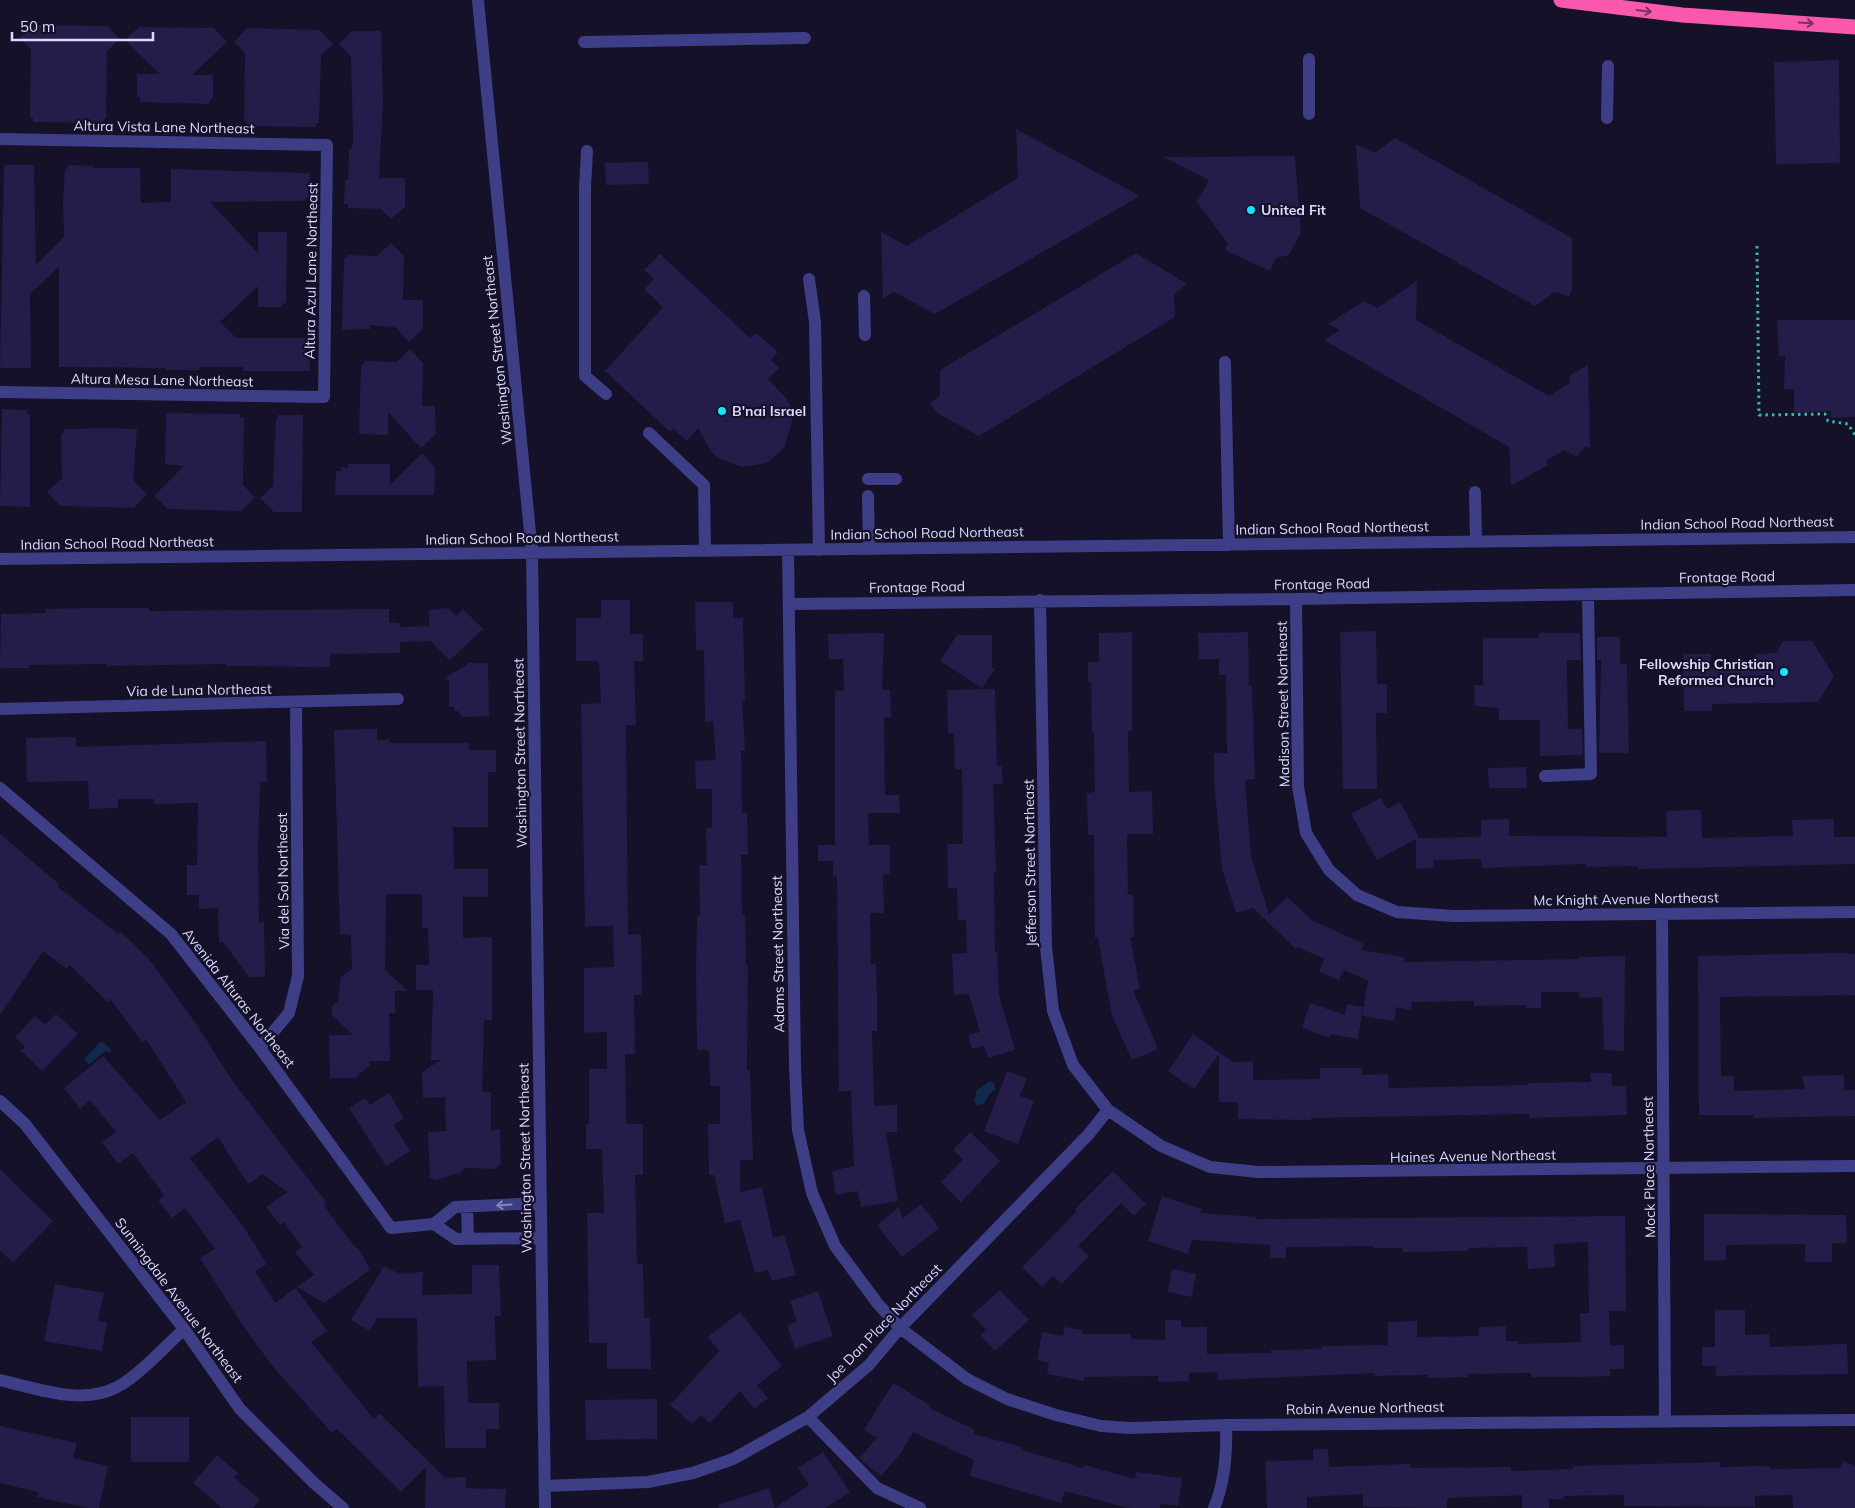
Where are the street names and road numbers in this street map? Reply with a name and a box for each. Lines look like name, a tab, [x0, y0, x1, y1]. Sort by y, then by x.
street label: Altura Vista Lane Northeast	[73, 116, 255, 138]
street label: Altura Azul Lane Northeast	[300, 182, 322, 359]
street label: Washington Street Northeast	[478, 254, 516, 445]
street label: Altura Mesa Lane Northeast	[71, 369, 254, 391]
street label: Indian School Road Northeast	[1640, 512, 1834, 534]
street label: Indian School Road Northeast	[1235, 517, 1429, 539]
street label: Indian School Road Northeast	[830, 522, 1024, 544]
street label: Indian School Road Northeast	[425, 527, 619, 549]
street label: Indian School Road Northeast	[20, 532, 214, 554]
street label: Frontage Road	[1679, 567, 1775, 587]
street label: Frontage Road	[1274, 574, 1370, 594]
street label: Frontage Road	[869, 577, 965, 597]
street label: Madison Street Northeast	[1273, 621, 1293, 787]
street label: Washington Street Northeast	[509, 658, 531, 848]
street label: Via de Luna Northeast	[126, 680, 272, 700]
street label: Jefferson Street Northeast	[1020, 779, 1040, 947]
street label: Via del Sol Northeast	[273, 812, 293, 949]
street label: Adams Street Northeast	[768, 875, 788, 1033]
street label: Mc Knight Avenue Northeast	[1533, 888, 1719, 910]
street label: Avenida Alturas Northeast	[179, 925, 299, 1071]
street label: Washington Street Northeast	[514, 1063, 536, 1253]
street label: Mock Place Northeast	[1639, 1096, 1659, 1238]
street label: Haines Avenue Northeast	[1390, 1146, 1556, 1166]
street label: Sunningdale Avenue Northeast	[111, 1214, 247, 1386]
street label: Joe Dan Place Northeast	[823, 1260, 946, 1386]
street label: Robin Avenue Northeast	[1286, 1398, 1444, 1418]

